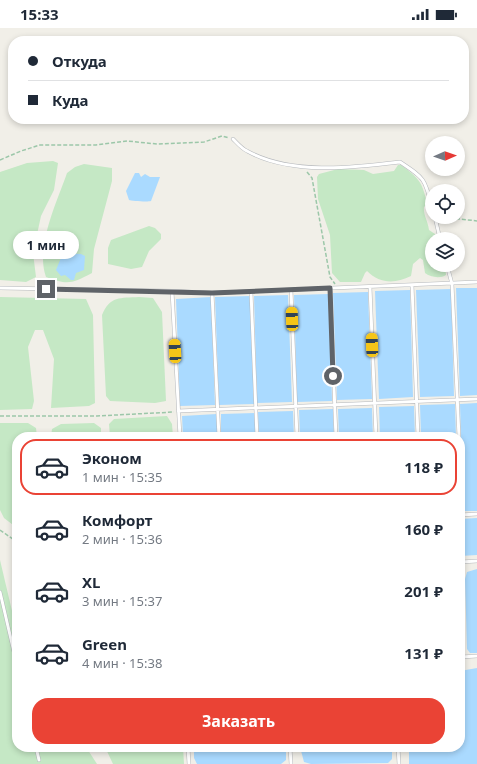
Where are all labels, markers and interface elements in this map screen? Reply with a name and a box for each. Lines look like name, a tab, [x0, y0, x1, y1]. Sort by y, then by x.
text: 15:33	[20, 4, 59, 24]
text: Откуда	[52, 51, 107, 71]
text: Куда	[52, 90, 89, 110]
north arrow	[425, 136, 465, 176]
map controls	[425, 136, 465, 272]
button: locate	[425, 184, 465, 224]
callout: 1 мин	[13, 231, 79, 259]
button: layers	[425, 232, 465, 272]
text: 1 мин	[27, 236, 66, 254]
route end	[37, 280, 55, 298]
car	[286, 307, 298, 331]
car	[366, 333, 378, 357]
car	[168, 339, 182, 363]
route start	[324, 367, 342, 385]
text: Эконом	[82, 448, 142, 468]
icon: car	[34, 449, 70, 485]
text: 118 ₽	[404, 457, 443, 477]
text: 1 мин · 15:35	[82, 468, 162, 486]
text: Комфорт	[82, 510, 152, 530]
icon: car	[34, 511, 70, 547]
text: 160 ₽	[404, 519, 443, 539]
text: 2 мин · 15:36	[82, 530, 162, 548]
text: XL	[82, 572, 100, 592]
icon: car	[34, 573, 70, 609]
text: 201 ₽	[404, 581, 443, 601]
text: 3 мин · 15:37	[82, 592, 162, 610]
text: Green	[82, 634, 127, 654]
icon: car	[34, 635, 70, 671]
text: 131 ₽	[404, 643, 443, 663]
text: 4 мин · 15:38	[82, 654, 162, 672]
button: Заказать	[32, 698, 445, 744]

